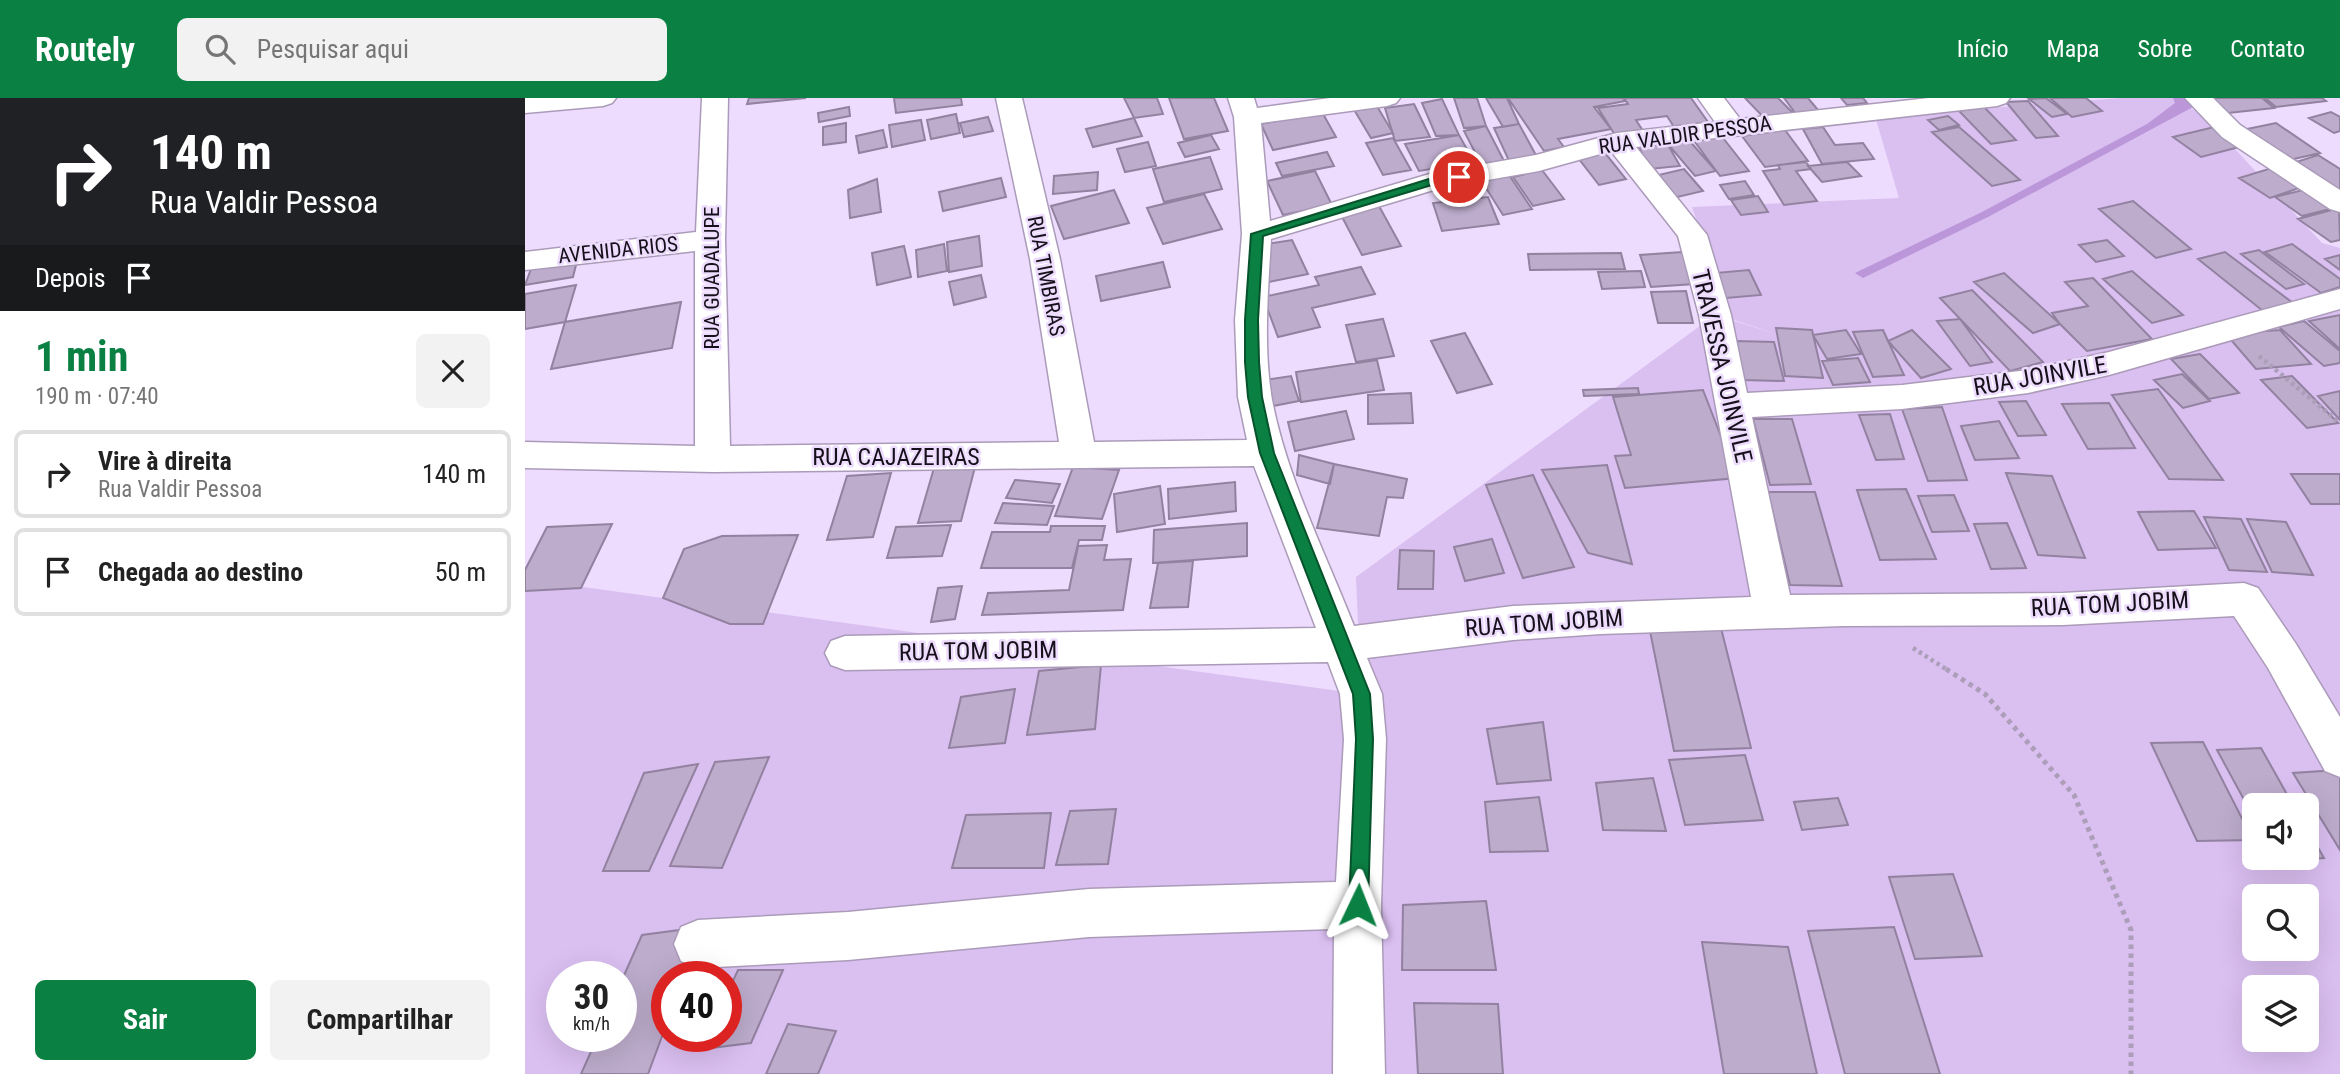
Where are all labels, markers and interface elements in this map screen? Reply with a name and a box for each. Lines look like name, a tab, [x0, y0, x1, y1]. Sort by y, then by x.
search box	[177, 18, 667, 81]
text: Routely	[35, 30, 135, 69]
icon: search	[201, 30, 239, 68]
text: Pesquisar aqui	[257, 34, 409, 64]
text: Início	[1957, 35, 2009, 63]
text: Mapa	[2047, 35, 2100, 63]
text: Sobre	[2138, 35, 2192, 63]
text: Contato	[2230, 35, 2305, 63]
street label: RUA VALDIR PESSOA	[1597, 111, 1773, 159]
text: 140 m	[150, 124, 272, 181]
icon: right	[35, 126, 126, 217]
pin	[1429, 147, 1489, 207]
icon: arrive	[1440, 158, 1478, 196]
text: Rua Valdir Pessoa	[150, 183, 378, 221]
street label: RUA GUADALUPE	[700, 207, 724, 349]
street label: RUA TIMBIRAS	[1023, 214, 1069, 338]
street label: AVENIDA RIOS	[557, 232, 679, 268]
icon: arrive	[120, 259, 158, 297]
text: Depois	[35, 263, 106, 293]
street label: TRAVESSA JOINVILE	[1686, 267, 1758, 465]
text: 1 min	[35, 332, 128, 381]
button: close	[416, 334, 490, 408]
street label: RUA JOINVILE	[1971, 350, 2109, 402]
text: 190 m · 07:40	[35, 383, 159, 410]
street label: RUA CAJAZEIRAS	[812, 443, 980, 471]
text: Vire à direita	[98, 446, 232, 476]
icon: right	[39, 455, 77, 493]
text: 140 m	[422, 459, 486, 489]
text: Rua Valdir Pessoa	[98, 476, 262, 503]
icon: arrive	[39, 553, 77, 591]
text: Chegada ao destino	[98, 557, 303, 587]
text: 50 m	[435, 557, 486, 587]
street label: RUA TOM JOBIM	[2030, 586, 2190, 622]
street label: RUA TOM JOBIM	[1464, 604, 1624, 642]
street label: RUA TOM JOBIM	[899, 636, 1057, 666]
map controls	[2242, 793, 2319, 1052]
button: sound	[2242, 793, 2319, 870]
position arrow	[1321, 868, 1395, 942]
button: search	[2242, 884, 2319, 961]
speed limit sign: 40	[651, 961, 742, 1052]
button: layers	[2242, 975, 2319, 1052]
text: 30	[574, 977, 609, 1018]
button: Sair	[35, 980, 256, 1060]
button: Compartilhar	[270, 980, 490, 1060]
text: km/h	[573, 1013, 610, 1034]

